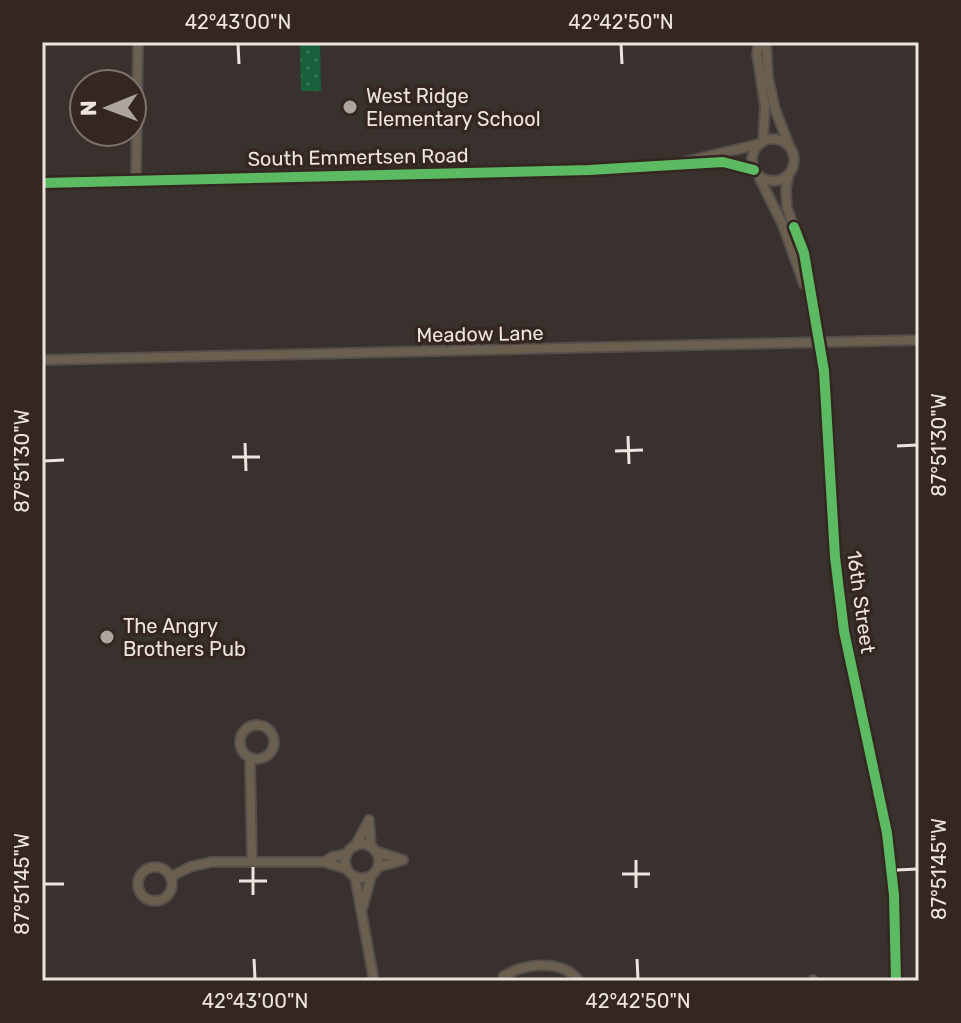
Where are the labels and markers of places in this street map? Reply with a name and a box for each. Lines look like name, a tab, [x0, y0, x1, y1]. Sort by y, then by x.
place label: West Ridge Elementary School	[366, 84, 541, 131]
marker: West Ridge Elementary School	[341, 98, 359, 116]
place label: The Angry Brothers Pub	[123, 614, 246, 661]
marker: The Angry Brothers Pub	[98, 628, 116, 646]

